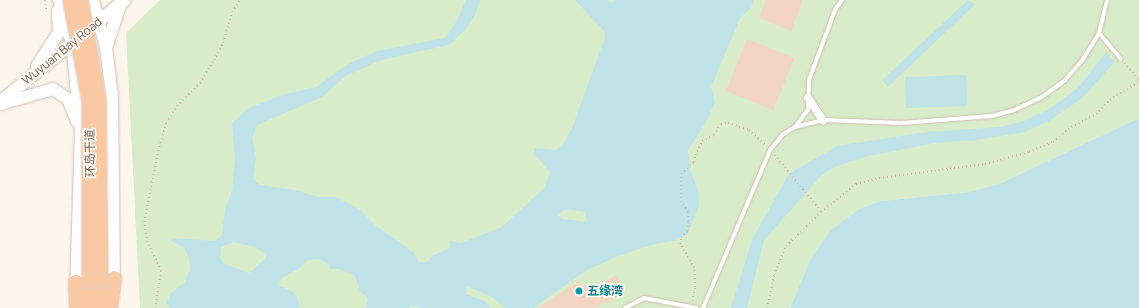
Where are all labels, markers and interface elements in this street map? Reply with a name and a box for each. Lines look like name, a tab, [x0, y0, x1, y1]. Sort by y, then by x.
street label: Wuyuan Bay Road	[19, 14, 105, 88]
street label: 环岛干道	[82, 129, 98, 177]
place label: 五缘湾	[587, 284, 623, 298]
marker: 五缘湾	[574, 286, 584, 296]

